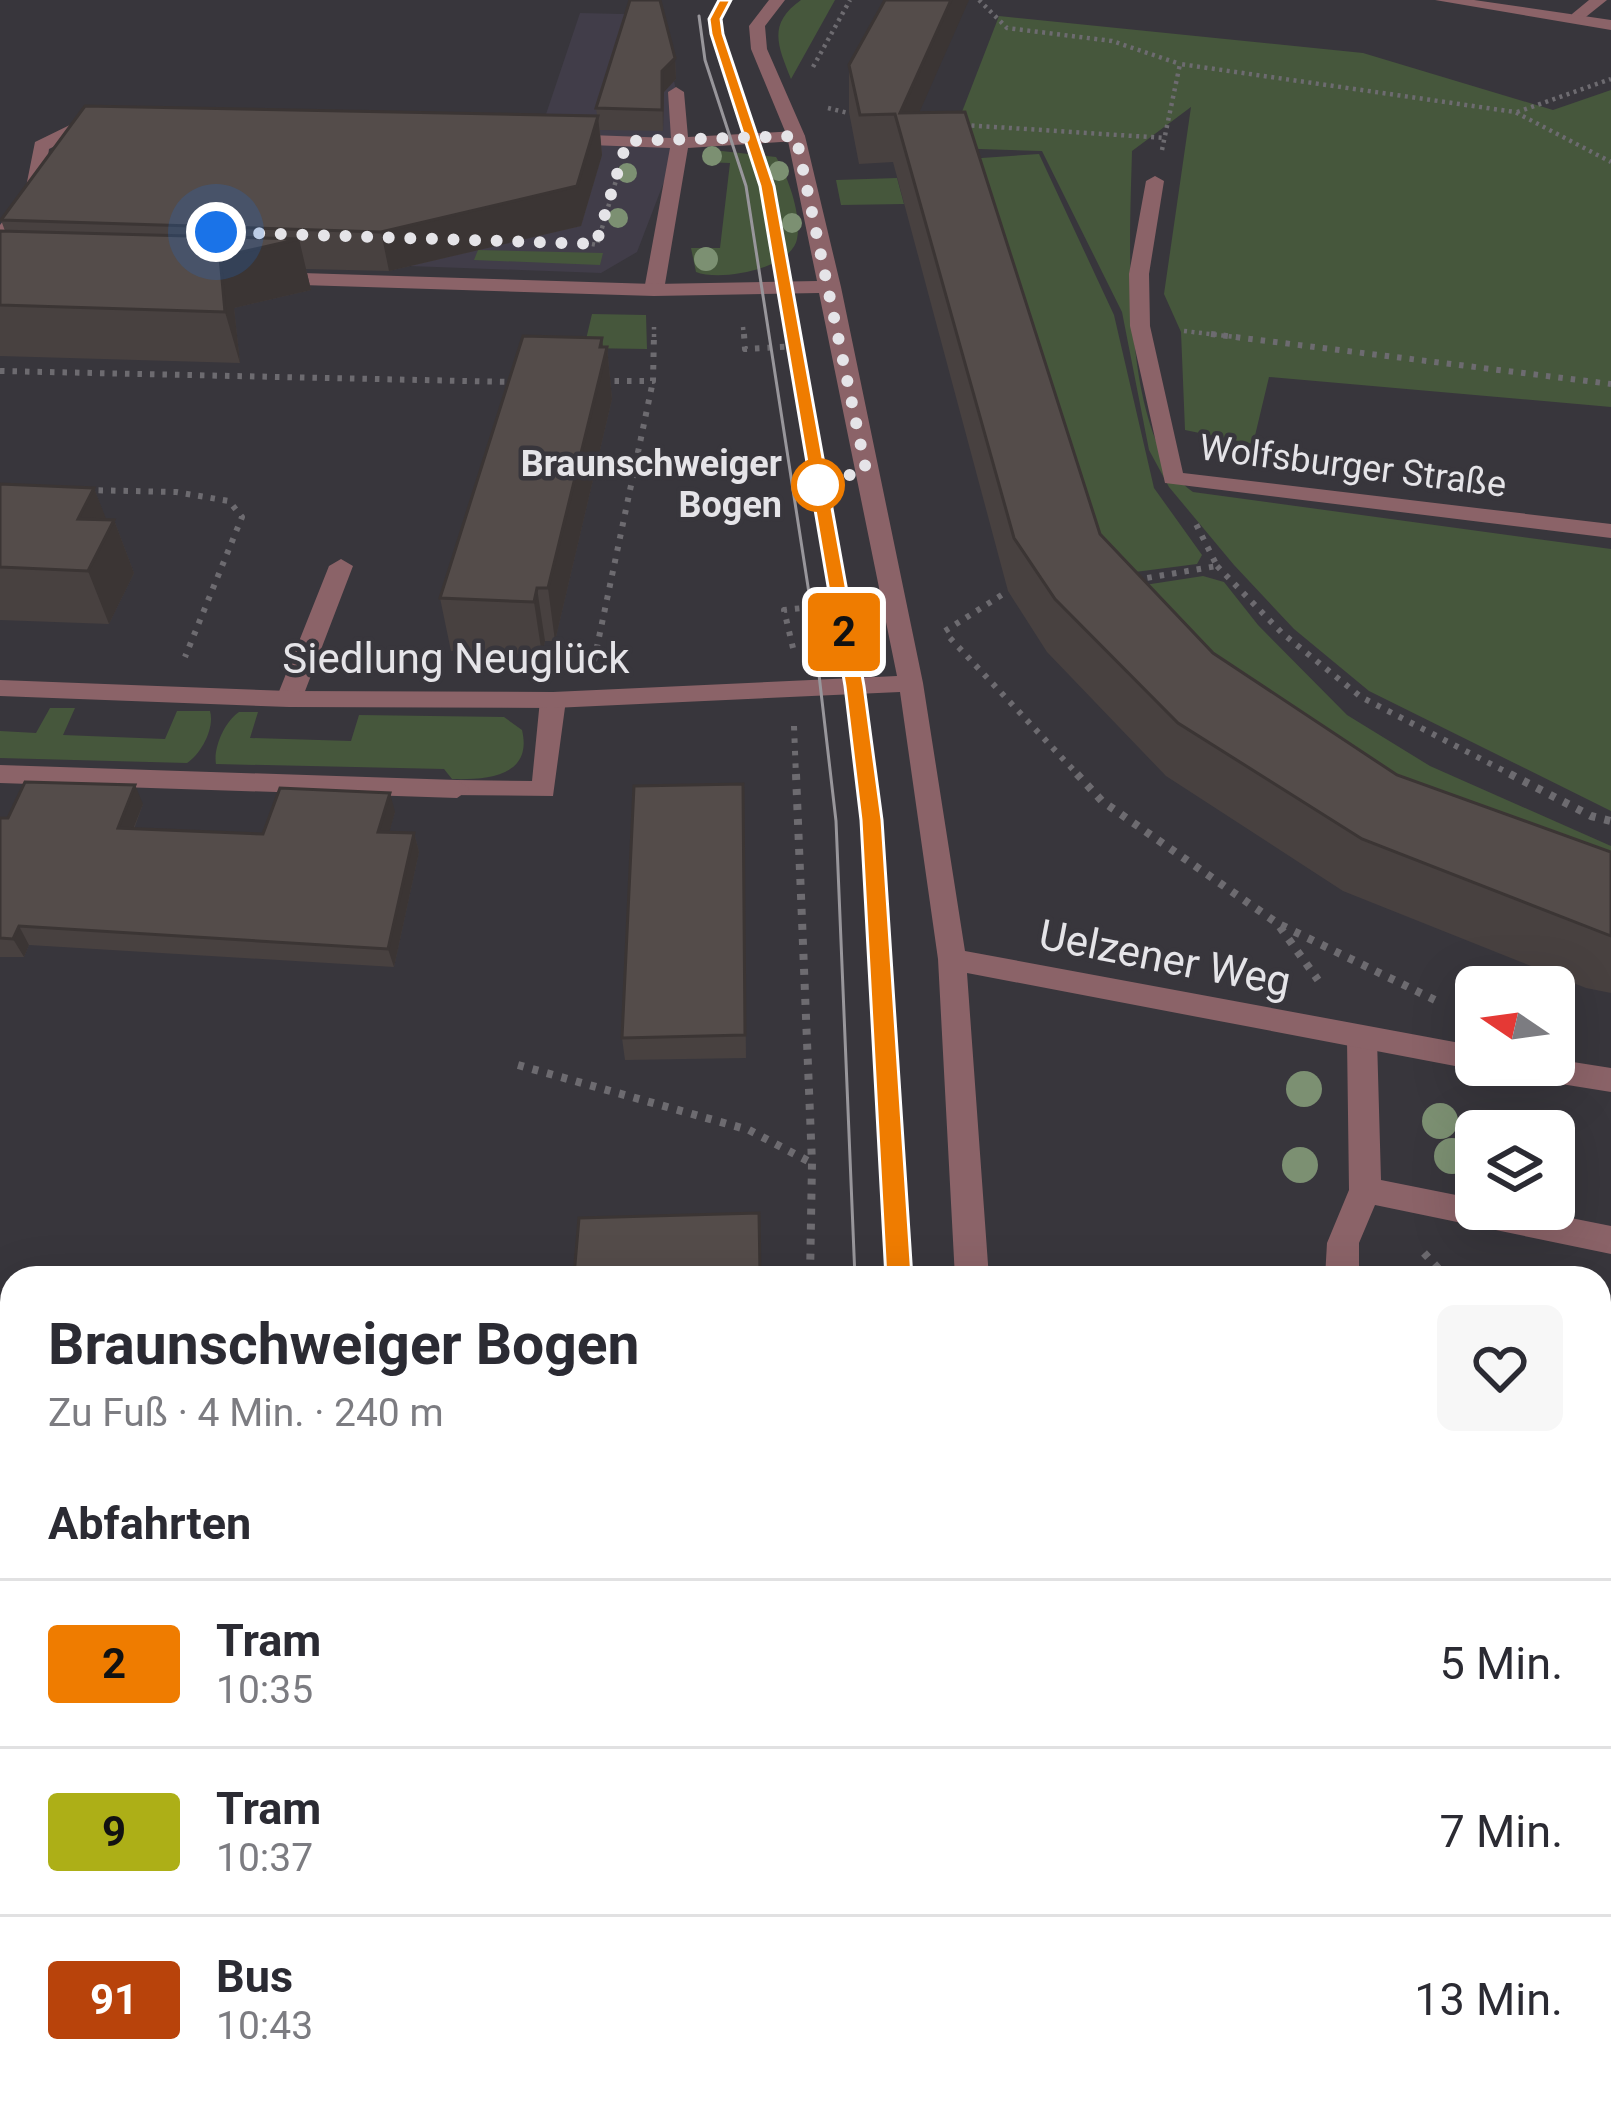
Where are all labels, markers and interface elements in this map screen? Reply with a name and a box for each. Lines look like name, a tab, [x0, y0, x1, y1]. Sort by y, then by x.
your location	[186, 202, 246, 262]
street label: Wolfsburger Straße	[1197, 426, 1509, 506]
place label: Braunschweiger Bogen	[521, 443, 782, 526]
marker: Braunschweiger Bogen	[793, 460, 843, 510]
line badge: 2	[805, 593, 883, 671]
text: 2	[832, 607, 856, 656]
street label: Siedlung Neuglück	[282, 634, 630, 683]
street label: Uelzener Weg	[1035, 910, 1295, 1006]
north arrow	[1455, 966, 1575, 1086]
map controls	[1455, 966, 1575, 1230]
button: layers	[1455, 1110, 1575, 1230]
button: heart	[1437, 1305, 1563, 1431]
text: Braunschweiger Bogen	[48, 1311, 640, 1378]
text: Zu Fuß · 4 Min. · 240 m	[48, 1390, 444, 1436]
text: Abfahrten	[48, 1497, 251, 1550]
text: Tram	[216, 1614, 321, 1667]
text: 5 Min.	[1440, 1637, 1563, 1690]
text: 2	[102, 1639, 126, 1688]
text: 10:35	[216, 1667, 313, 1713]
text: Tram	[216, 1782, 321, 1835]
text: 7 Min.	[1440, 1805, 1563, 1858]
text: 9	[102, 1807, 126, 1856]
text: 10:37	[216, 1835, 313, 1881]
text: Bus	[216, 1950, 293, 2003]
text: 13 Min.	[1414, 1973, 1563, 2026]
text: 91	[90, 1975, 138, 2024]
text: 10:43	[216, 2003, 313, 2049]

